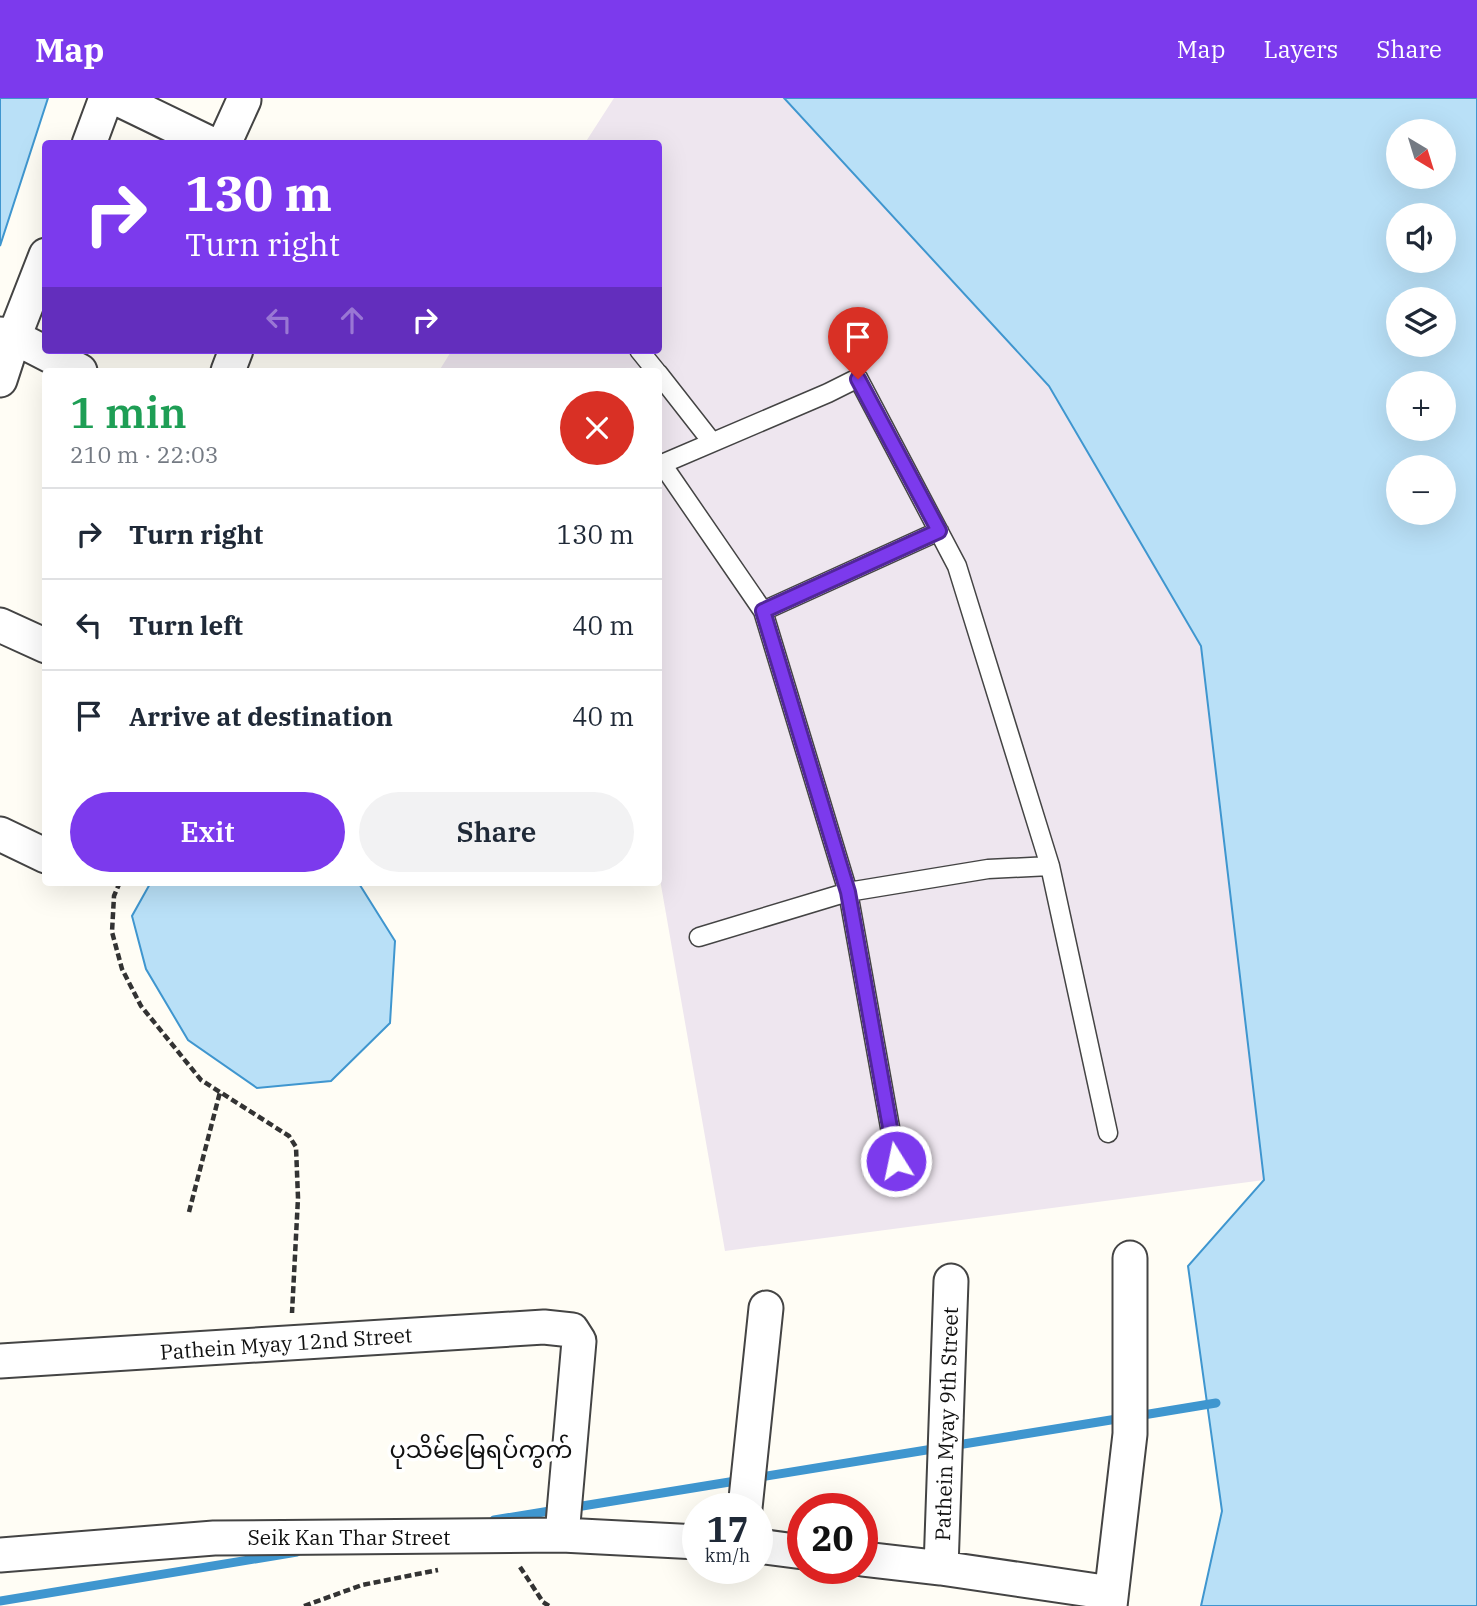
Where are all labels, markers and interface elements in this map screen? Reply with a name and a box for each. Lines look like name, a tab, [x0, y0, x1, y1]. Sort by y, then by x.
text: Map	[35, 28, 104, 71]
text: Map	[1177, 33, 1225, 65]
text: Layers	[1263, 33, 1338, 65]
text: Share	[1376, 33, 1442, 65]
north arrow	[1386, 119, 1456, 189]
map controls	[1386, 119, 1456, 525]
text: 130 m	[185, 161, 332, 224]
icon: right	[70, 168, 161, 259]
button: sound	[1386, 203, 1456, 273]
text: Turn right	[185, 223, 340, 265]
button: layers	[1386, 287, 1456, 357]
icon: left	[260, 301, 298, 339]
icon: ahead	[333, 301, 371, 339]
icon: right	[406, 301, 444, 339]
pin	[828, 307, 888, 379]
icon: arrive	[839, 318, 877, 356]
button: +	[1386, 371, 1456, 441]
text: 1 min	[70, 385, 187, 440]
button: close	[560, 391, 634, 465]
text: 210 m · 22:03	[70, 439, 219, 469]
button: −	[1386, 455, 1456, 525]
icon: right	[70, 515, 108, 553]
text: Turn right	[129, 517, 263, 551]
text: 130 m	[556, 517, 634, 551]
icon: left	[70, 606, 108, 644]
text: Turn left	[129, 608, 243, 642]
text: 40 m	[572, 608, 634, 642]
icon: arrive	[70, 697, 108, 735]
text: Arrive at destination	[129, 699, 393, 733]
text: 40 m	[572, 699, 634, 733]
button: Exit	[70, 792, 345, 872]
button: Share	[359, 792, 634, 872]
position arrow	[859, 1124, 933, 1198]
street label: Pathein Myay 9th Street	[928, 1306, 964, 1542]
street label: Pathein Myay 12nd Street	[159, 1320, 413, 1366]
district label: ပုသိမ်မြေရပ်ကွက်	[390, 1433, 572, 1469]
speed limit sign: 20	[787, 1493, 878, 1584]
text: 17	[706, 1506, 749, 1552]
street label: Seik Kan Thar Street	[247, 1523, 451, 1551]
text: km/h	[705, 1544, 750, 1567]

